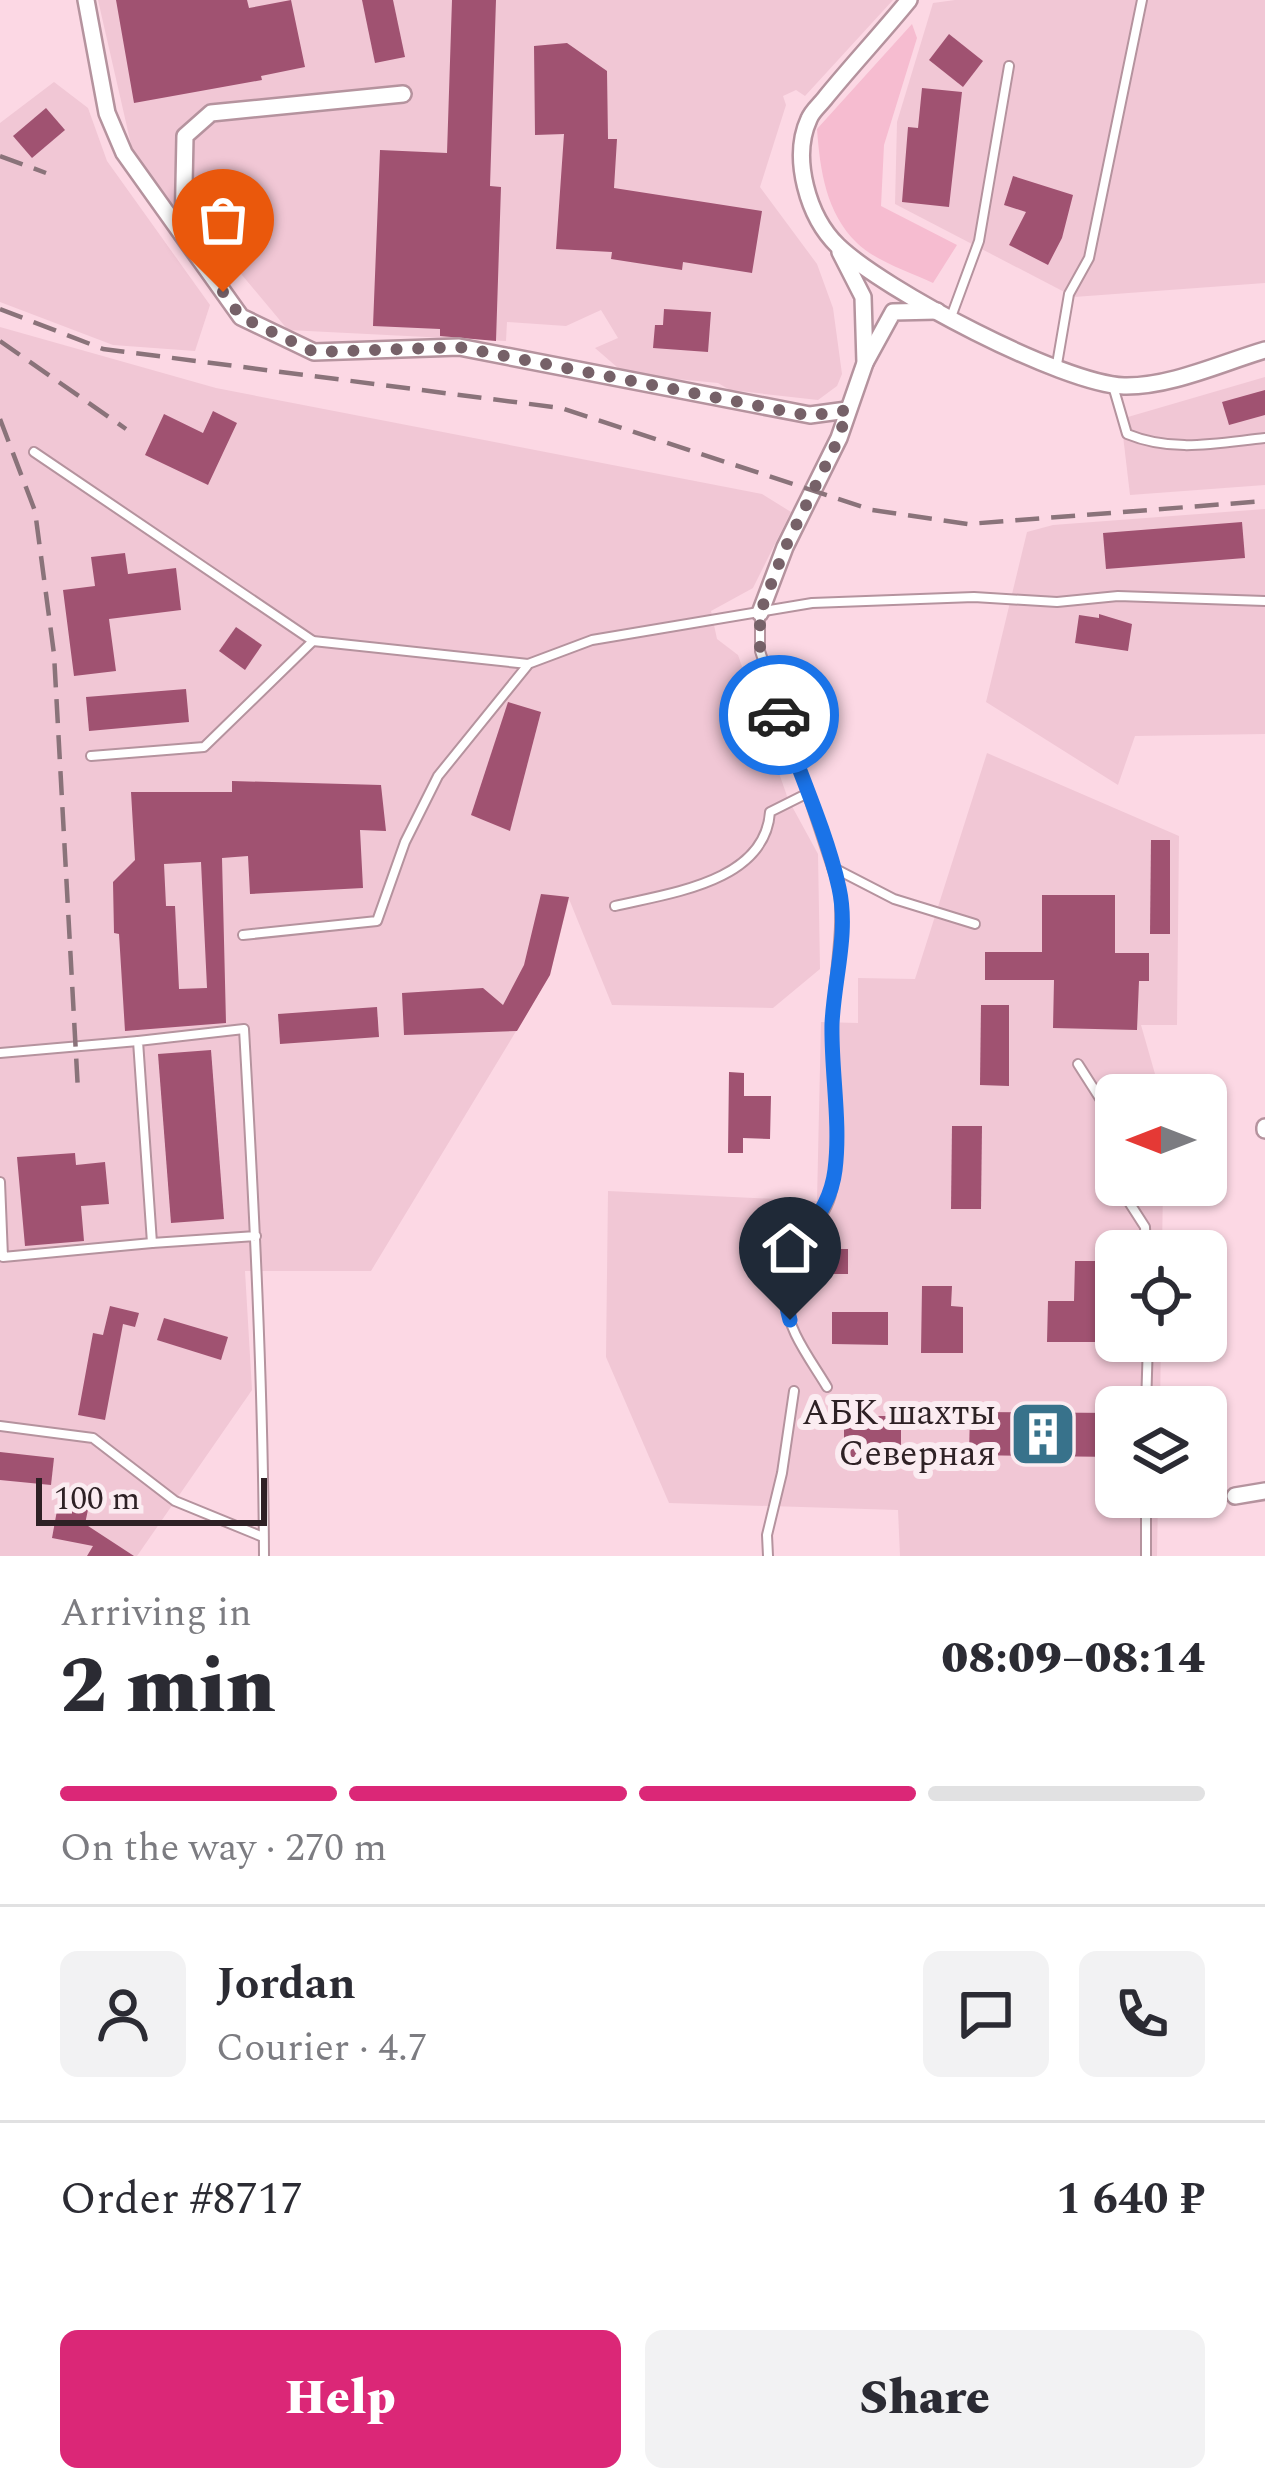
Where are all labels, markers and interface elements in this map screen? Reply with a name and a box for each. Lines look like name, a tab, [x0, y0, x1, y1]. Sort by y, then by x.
pin	[172, 169, 274, 292]
icon: bag	[190, 187, 256, 253]
courier	[719, 655, 839, 775]
icon: car	[746, 682, 812, 748]
north arrow	[1095, 1074, 1227, 1206]
map controls	[1095, 1074, 1227, 1518]
pin	[739, 1197, 841, 1320]
icon: home	[757, 1215, 823, 1281]
button: locate	[1095, 1230, 1227, 1362]
place label: АБК шахты Северная	[802, 1386, 996, 1482]
button: layers	[1095, 1386, 1227, 1518]
building icon: АБК шахты Северная	[1008, 1399, 1078, 1469]
scale bar	[36, 1472, 267, 1525]
text: 100 m	[54, 1474, 140, 1524]
text: Arriving in	[60, 1584, 252, 1643]
text: 08:09–08:14	[941, 1624, 1205, 1693]
text: 2 min	[60, 1628, 276, 1747]
text: On the way · 270 m	[60, 1819, 387, 1878]
text: Jordan	[216, 1950, 356, 2019]
button: person	[60, 1951, 186, 2077]
button: chat	[923, 1951, 1049, 2077]
button: phone	[1079, 1951, 1205, 2077]
text: Courier · 4.7	[216, 2019, 427, 2078]
text: Order #8717	[60, 2165, 303, 2234]
text: 1 640 ₽	[1056, 2165, 1205, 2234]
button: Help	[60, 2330, 621, 2468]
button: Share	[645, 2330, 1205, 2468]

